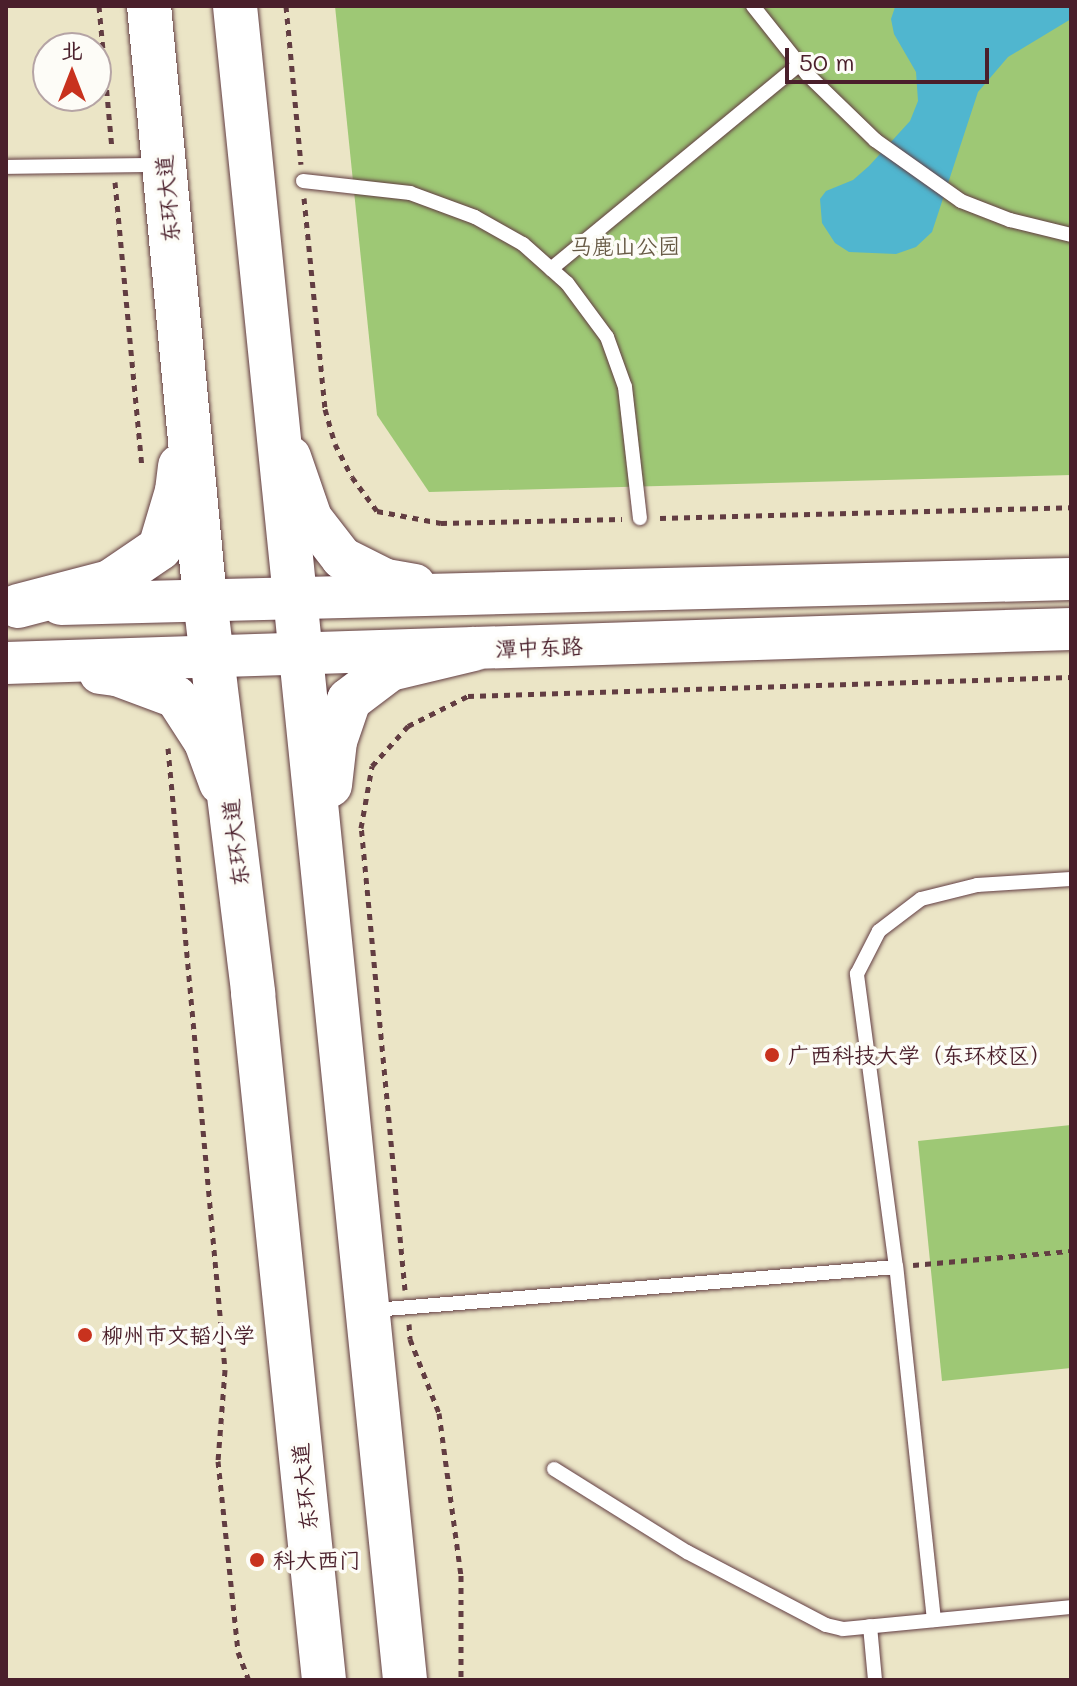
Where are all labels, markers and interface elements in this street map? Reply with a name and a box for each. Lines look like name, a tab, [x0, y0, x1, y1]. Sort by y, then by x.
north arrow	[32, 32, 112, 112]
scale bar	[789, 32, 993, 82]
text: 北	[61, 35, 83, 64]
text: 50 m	[799, 46, 855, 77]
street label: 东环大道	[150, 154, 184, 244]
park label: 马鹿山公园	[570, 233, 680, 259]
street label: 潭中东路	[495, 632, 583, 662]
street label: 东环大道	[217, 798, 253, 888]
place label: 广西科技大学（东环校区）	[788, 1042, 1052, 1068]
marker: 广西科技大学（东环校区）	[763, 1046, 781, 1064]
place label: 柳州市文韬小学	[101, 1322, 255, 1348]
marker: 柳州市文韬小学	[76, 1326, 94, 1344]
street label: 东环大道	[286, 1442, 322, 1532]
place label: 科大西门	[273, 1547, 361, 1573]
marker: 科大西门	[248, 1551, 266, 1569]

